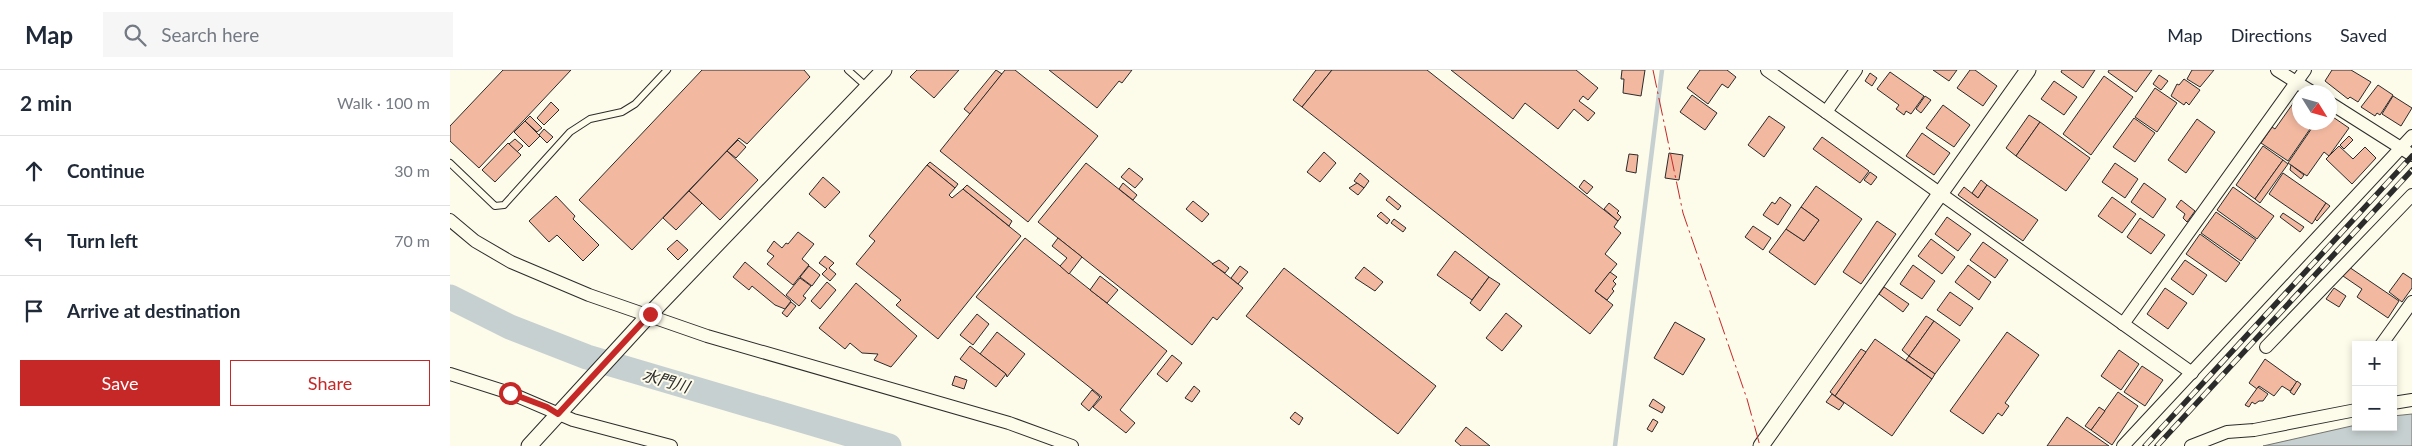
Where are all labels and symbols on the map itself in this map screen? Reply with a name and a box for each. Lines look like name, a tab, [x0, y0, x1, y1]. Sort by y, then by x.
north arrow	[2292, 85, 2337, 130]
route end	[639, 303, 662, 326]
water label: 水門川	[640, 364, 694, 396]
route start	[499, 382, 522, 405]

